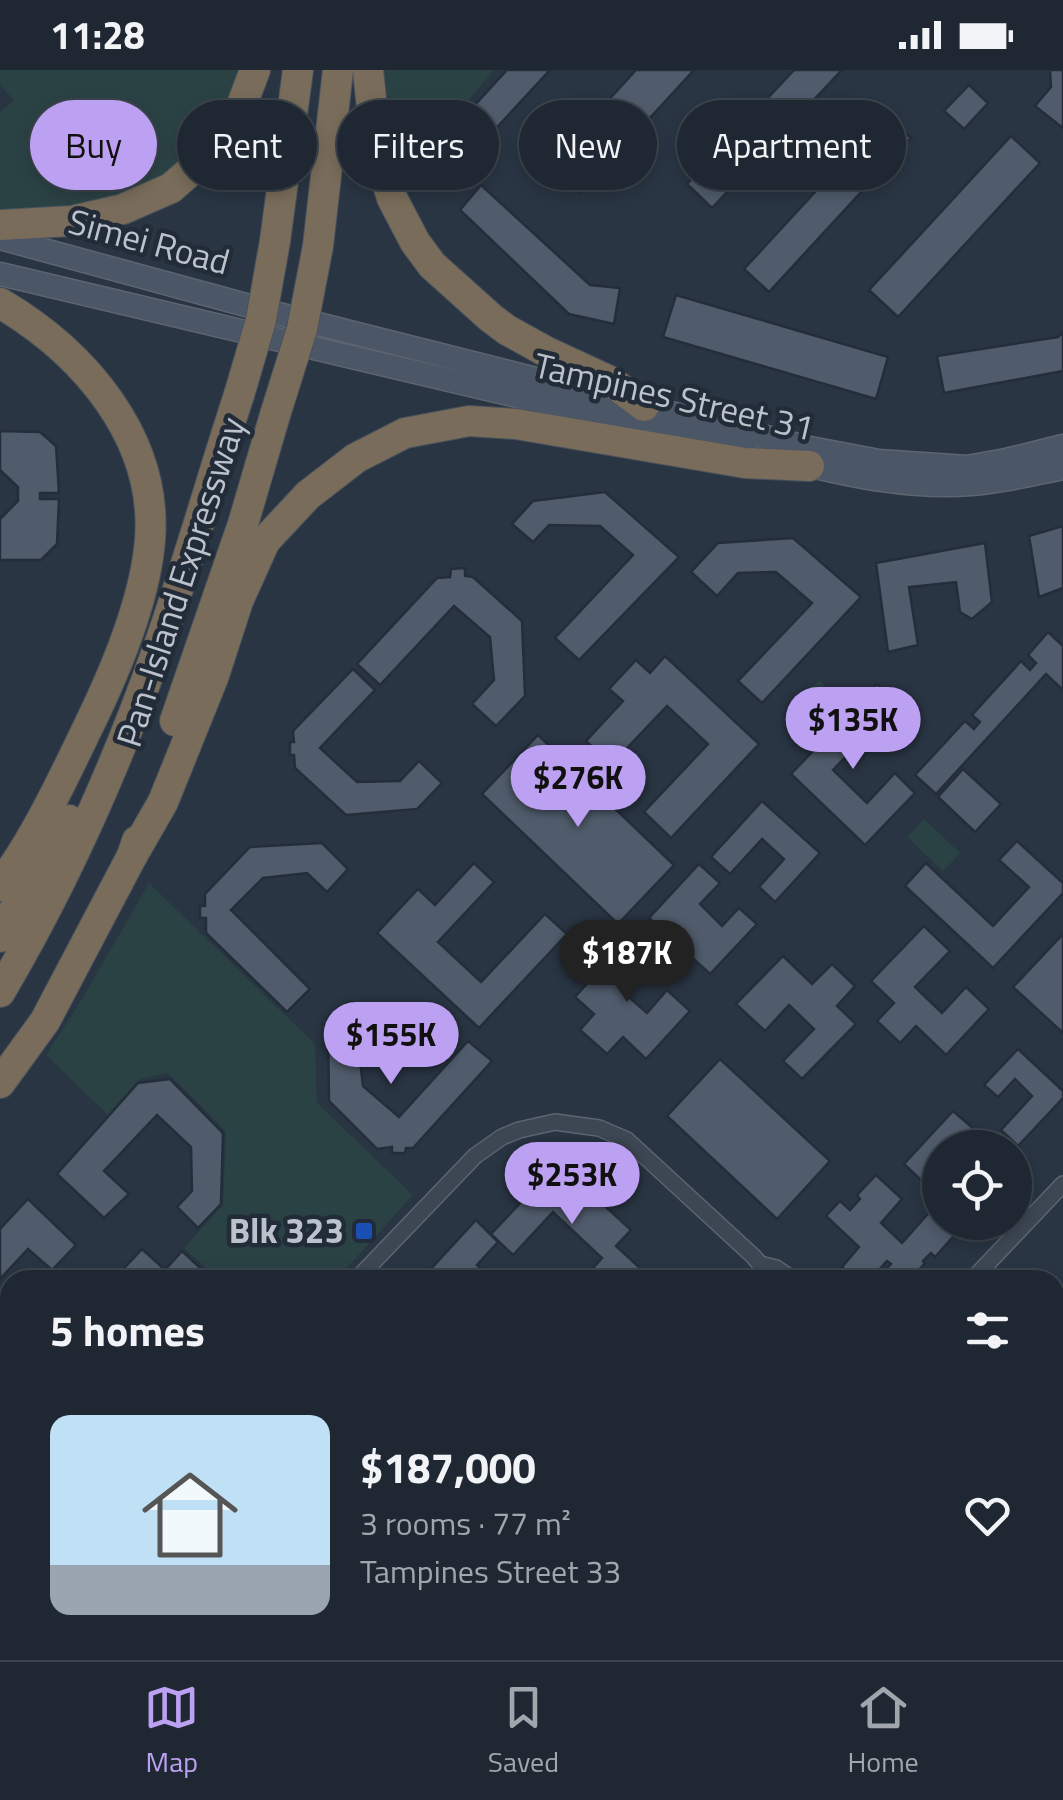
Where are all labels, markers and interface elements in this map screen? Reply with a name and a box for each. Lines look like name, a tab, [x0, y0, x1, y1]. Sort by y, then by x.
text: 11:28	[50, 6, 145, 64]
chip: Buy	[30, 100, 157, 190]
chip: Rent	[177, 100, 317, 190]
chip: Filters	[337, 100, 499, 190]
chip: New	[519, 100, 657, 190]
chip: Apartment	[677, 100, 906, 190]
street label: Simei Road	[63, 194, 236, 288]
street label: Tampines Street 31	[529, 338, 820, 454]
street label: Pan-Island Expressway	[101, 410, 259, 754]
pin: $135K	[783, 687, 923, 772]
text: $135K	[808, 695, 898, 743]
pin: $276K	[508, 745, 648, 830]
text: $276K	[533, 753, 623, 801]
pin: $187K	[557, 920, 697, 1005]
text: $187K	[582, 928, 672, 976]
pin: $155K	[321, 1002, 461, 1087]
text: $155K	[346, 1010, 436, 1058]
map controls	[922, 1130, 1032, 1240]
button: locate	[922, 1130, 1032, 1240]
pin: $253K	[502, 1142, 642, 1227]
text: $253K	[527, 1150, 617, 1198]
place label: Blk 323	[229, 1203, 344, 1257]
marker: Blk 323	[353, 1220, 375, 1242]
text: 5 homes	[50, 1298, 205, 1362]
icon: filters	[960, 1303, 1015, 1358]
text: $187,000	[360, 1435, 536, 1499]
icon: home	[130, 1455, 250, 1575]
icon: heart	[960, 1488, 1015, 1543]
text: 3 rooms · 77 m²	[360, 1499, 571, 1547]
text: Tampines Street 33	[360, 1547, 621, 1595]
tab: Map	[144, 1680, 199, 1783]
tab: Saved	[488, 1680, 559, 1783]
tab: Home	[848, 1680, 919, 1783]

